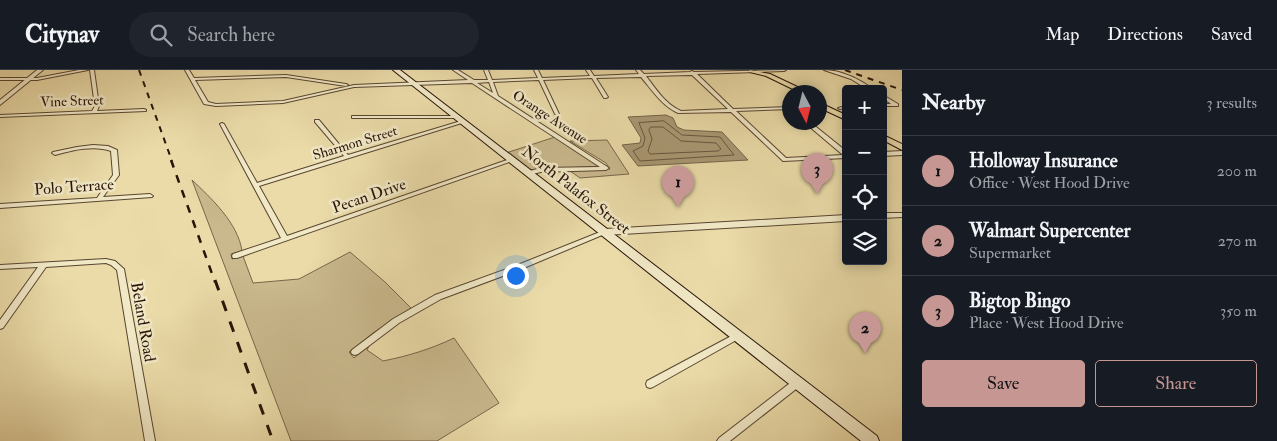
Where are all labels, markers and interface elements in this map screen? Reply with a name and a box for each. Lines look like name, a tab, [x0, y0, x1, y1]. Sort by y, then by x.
search box	[129, 12, 479, 57]
text: Citynav	[25, 19, 99, 50]
icon: search	[147, 21, 175, 49]
text: Search here	[187, 23, 275, 47]
text: Map	[1046, 23, 1079, 46]
text: Directions	[1107, 23, 1183, 46]
text: Saved	[1211, 23, 1252, 46]
north arrow	[782, 85, 827, 130]
map controls	[842, 85, 887, 265]
button: +	[842, 85, 887, 130]
street label: Orange Avenue	[509, 87, 591, 148]
text: Nearby	[922, 89, 985, 116]
street label: Vine Street	[40, 91, 104, 111]
text: 3 results	[1206, 93, 1257, 113]
street label: Sharmon Street	[311, 122, 400, 164]
button: −	[842, 130, 887, 175]
street label: North Palafox Street	[518, 141, 634, 239]
text: Holloway Insurance	[969, 149, 1118, 173]
pin: 3	[801, 153, 833, 194]
text: 1	[935, 161, 941, 181]
text: 200 m	[1217, 161, 1257, 181]
pin: 1	[662, 166, 694, 207]
text: Office · West Hood Drive	[969, 173, 1130, 193]
street label: Polo Terrace	[33, 174, 115, 200]
street label: Pecan Drive	[329, 174, 409, 218]
button: locate	[842, 175, 887, 220]
text: Walmart Supercenter	[969, 219, 1130, 243]
button: layers	[842, 220, 887, 265]
text: 2	[934, 231, 942, 251]
text: 270 m	[1218, 231, 1257, 251]
text: Supermarket	[969, 243, 1051, 263]
your location	[503, 263, 529, 289]
street label: Beland Road	[126, 281, 160, 364]
text: Bigtop Bingo	[969, 289, 1070, 313]
text: 3	[935, 301, 941, 321]
text: 350 m	[1220, 301, 1257, 321]
pin: 2	[849, 312, 881, 353]
text: Place · West Hood Drive	[969, 313, 1124, 333]
button: Save	[922, 360, 1085, 407]
button: Share	[1095, 360, 1257, 407]

